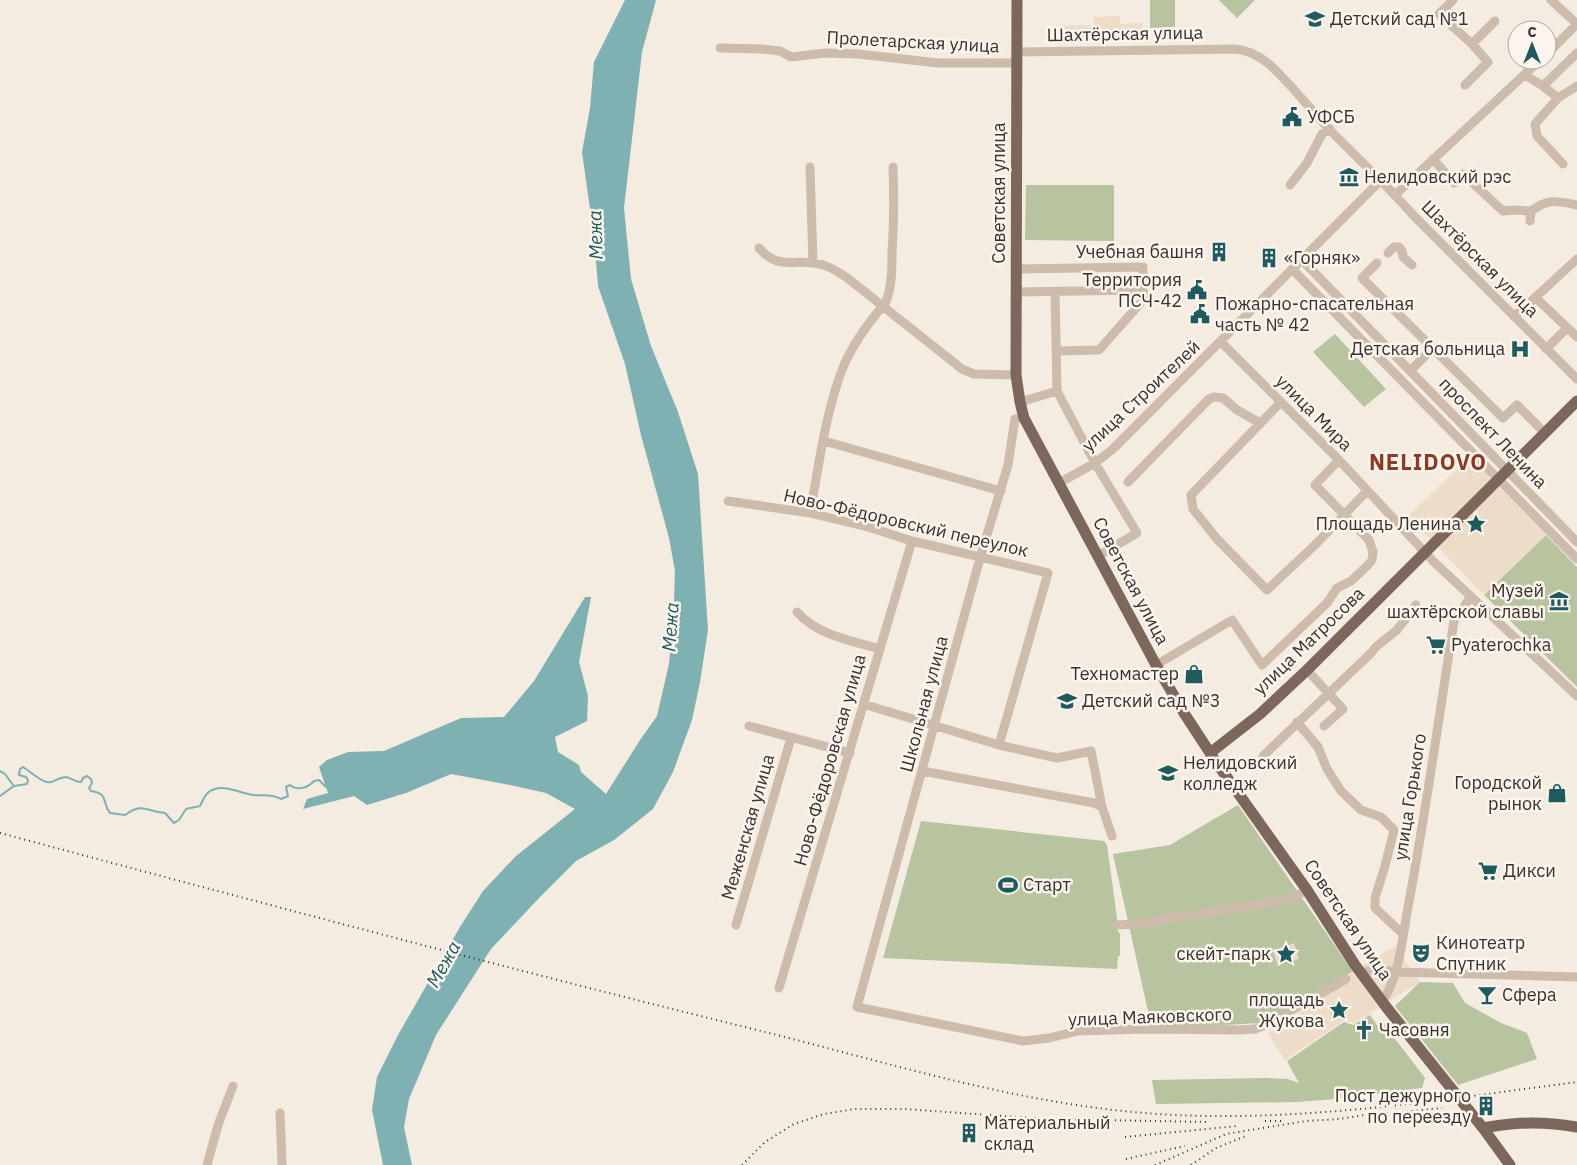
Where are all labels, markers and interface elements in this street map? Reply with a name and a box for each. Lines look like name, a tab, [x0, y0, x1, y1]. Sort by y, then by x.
place label: Детский сад №1	[1330, 7, 1469, 30]
school or university icon: Детский сад №1	[1304, 8, 1326, 30]
north arrow	[1507, 20, 1557, 70]
street label: Шахтёрская улица	[1046, 21, 1204, 46]
text: С	[1527, 23, 1537, 41]
street label: Пролетарская улица	[826, 25, 1000, 58]
place label: УФСБ	[1307, 105, 1355, 128]
public building icon: УФСБ	[1281, 106, 1303, 128]
street label: Советская улица	[987, 122, 1010, 264]
place label: Нелидовский рэс	[1364, 165, 1511, 188]
museum icon: Нелидовский рэс	[1338, 166, 1360, 188]
street label: Шахтёрская улица	[1417, 195, 1544, 322]
water label: Межа	[582, 210, 608, 260]
place label: Учебная башня	[1076, 240, 1204, 263]
building icon: Учебная башня	[1208, 241, 1230, 263]
place label: «Горняк»	[1284, 246, 1360, 269]
building icon: «Горняк»	[1258, 247, 1280, 269]
place label: Территория ПСЧ-42	[1083, 268, 1182, 312]
public building icon: Территория ПСЧ-42	[1186, 279, 1208, 301]
place label: Пожарно-спасательная часть № 42	[1215, 292, 1414, 336]
public building icon: Пожарно-спасательная часть № 42	[1189, 303, 1211, 325]
street label: улица Строителей	[1077, 335, 1205, 456]
place label: Детская больница	[1351, 337, 1505, 360]
hospital icon: Детская больница	[1509, 338, 1531, 360]
street label: улица Мира	[1271, 369, 1358, 456]
street label: проспект Ленина	[1434, 372, 1553, 494]
district label: NELIDOVO	[1369, 447, 1487, 476]
street label: Ново-Фёдоровский переулок	[781, 483, 1031, 562]
place label: Площадь Ленина	[1315, 512, 1461, 535]
street label: Советская улица	[1088, 513, 1175, 649]
place icon: Площадь Ленина	[1465, 513, 1487, 535]
place label: Музей шахтёрской славы	[1387, 579, 1544, 623]
street label: улица Матросова	[1248, 582, 1369, 699]
museum icon: Музей шахтёрской славы	[1548, 590, 1570, 612]
water label: Межа	[656, 601, 684, 653]
street label: Школьная улица	[894, 633, 953, 775]
place label: Pyaterochka	[1451, 633, 1552, 656]
supermarket icon: Pyaterochka	[1425, 634, 1447, 656]
street label: Ново-Фёдоровская улица	[788, 651, 871, 868]
place label: Техномастер	[1071, 662, 1179, 685]
shop icon: Техномастер	[1183, 663, 1205, 685]
place label: Детский сад №3	[1082, 689, 1221, 712]
school or university icon: Детский сад №3	[1056, 690, 1078, 712]
street label: улица Горького	[1388, 732, 1431, 862]
street label: Меженская улица	[716, 751, 779, 902]
place label: Нелидовский колледж	[1183, 751, 1297, 795]
school or university icon: Нелидовский колледж	[1157, 762, 1179, 784]
place label: Городской рынок	[1454, 771, 1542, 815]
shop icon: Городской рынок	[1546, 782, 1568, 804]
street label: Советская улица	[1299, 855, 1398, 985]
place label: Дикси	[1503, 859, 1556, 882]
supermarket icon: Дикси	[1477, 860, 1499, 882]
place label: Старт	[1023, 873, 1071, 896]
sports icon: Старт	[997, 874, 1019, 896]
place label: Кинотеатр Спутник	[1436, 931, 1525, 975]
water label: Межа	[420, 936, 466, 992]
place label: скейт-парк	[1177, 942, 1271, 965]
theatre icon: Кинотеатр Спутник	[1410, 942, 1432, 964]
place icon: скейт-парк	[1275, 943, 1297, 965]
place label: Сфера	[1502, 983, 1557, 1006]
bar icon: Сфера	[1476, 984, 1498, 1006]
place label: площадь Жукова	[1248, 988, 1324, 1032]
place icon: площадь Жукова	[1328, 999, 1350, 1021]
street label: улица Маяковского	[1068, 1002, 1232, 1031]
place label: Часовня	[1379, 1018, 1450, 1041]
church icon: Часовня	[1353, 1019, 1375, 1041]
place label: Пост дежурного по переезду	[1335, 1084, 1471, 1128]
building icon: Пост дежурного по переезду	[1475, 1095, 1497, 1117]
place label: Материальный склад	[984, 1111, 1111, 1155]
building icon: Материальный склад	[958, 1122, 980, 1144]

